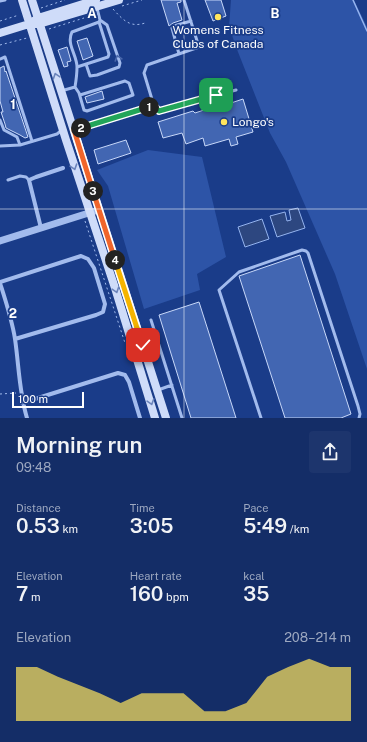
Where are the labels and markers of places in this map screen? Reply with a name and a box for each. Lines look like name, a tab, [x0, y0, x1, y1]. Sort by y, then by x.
marker: Womens Fitness Clubs of Canada	[213, 12, 223, 22]
place label: Womens Fitness Clubs of Canada	[172, 23, 264, 51]
pin	[199, 78, 233, 112]
pin: 1	[139, 97, 159, 117]
place label: Longo's	[232, 115, 274, 129]
marker: Longo's	[219, 117, 229, 127]
pin: 2	[71, 118, 91, 138]
pin: 3	[83, 181, 103, 201]
pin: 4	[105, 250, 125, 270]
pin	[126, 328, 160, 362]

